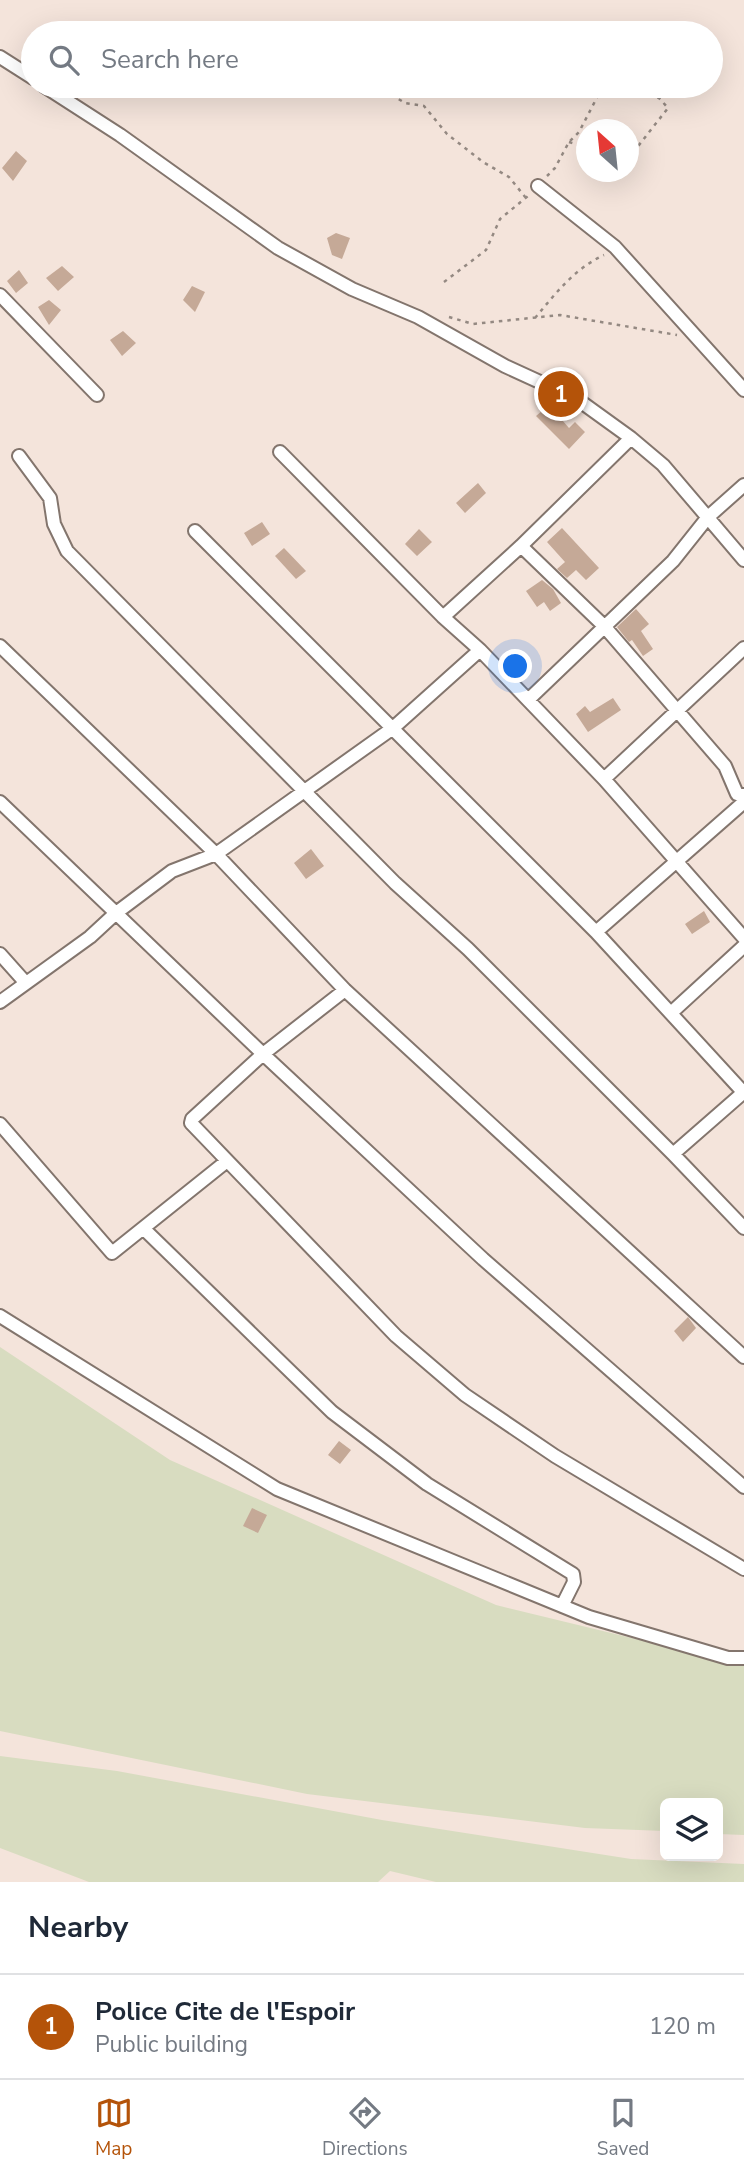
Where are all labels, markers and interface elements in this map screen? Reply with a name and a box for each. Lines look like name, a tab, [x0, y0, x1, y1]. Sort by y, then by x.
search box	[21, 21, 723, 98]
icon: search	[45, 41, 83, 79]
text: Search here	[101, 42, 239, 77]
north arrow	[576, 119, 639, 182]
pin: 1	[538, 368, 584, 420]
your location	[498, 649, 532, 683]
map controls	[660, 1798, 723, 1861]
button: layers	[660, 1798, 723, 1861]
text: Nearby	[28, 1907, 128, 1948]
text: Police Cite de l'Espoir	[95, 1994, 355, 2029]
text: 1	[44, 2011, 58, 2042]
text: 120 m	[649, 2011, 716, 2042]
text: Public building	[95, 2029, 248, 2060]
tab: Map	[95, 2094, 133, 2162]
tab: Directions	[322, 2094, 408, 2162]
tab: Saved	[597, 2094, 649, 2162]

